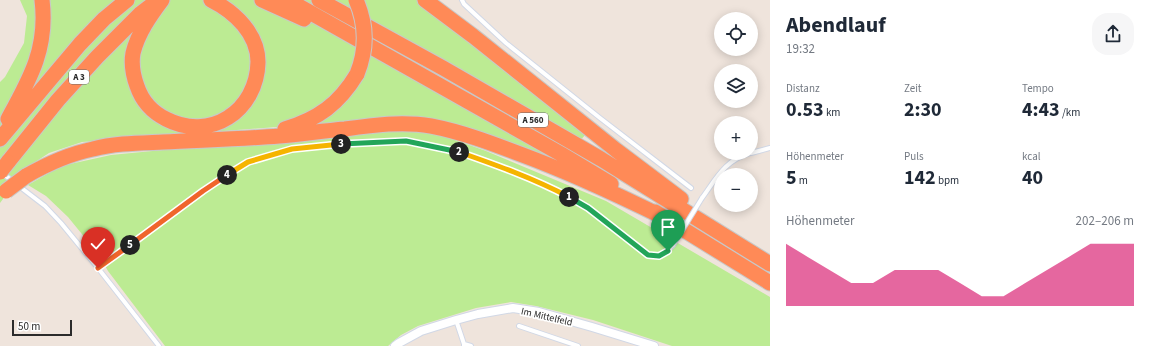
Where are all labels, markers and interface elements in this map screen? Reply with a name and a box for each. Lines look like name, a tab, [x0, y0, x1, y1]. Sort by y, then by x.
text: Abendlauf	[786, 9, 886, 41]
map controls	[714, 12, 758, 212]
button: locate	[714, 12, 758, 56]
button: share	[1092, 13, 1134, 55]
text: 19:32	[786, 40, 815, 58]
button: layers	[714, 64, 758, 108]
road number: A 3	[69, 70, 89, 84]
text: Distanz	[786, 81, 820, 96]
text: Zeit	[904, 81, 922, 96]
text: Tempo	[1022, 81, 1054, 96]
text: 0.53	[786, 96, 824, 124]
text: 2:30	[904, 96, 942, 124]
text: 4:43	[1022, 96, 1060, 124]
text: km	[824, 105, 840, 120]
text: /km	[1060, 105, 1080, 120]
road number: A 560	[518, 113, 548, 127]
button: +	[714, 116, 758, 160]
pin: 3	[331, 134, 351, 154]
text: 3	[338, 136, 344, 151]
pin: 2	[449, 142, 469, 162]
text: 2	[456, 144, 462, 159]
text: Höhenmeter	[786, 149, 844, 164]
text: Puls	[904, 149, 924, 164]
text: kcal	[1022, 149, 1041, 164]
text: 5	[786, 164, 797, 192]
text: 142	[904, 164, 936, 192]
text: 40	[1022, 164, 1043, 192]
pin: 4	[217, 165, 237, 185]
text: 4	[224, 167, 230, 182]
button: −	[714, 168, 758, 212]
text: m	[797, 173, 808, 188]
text: bpm	[936, 173, 959, 188]
pin: 1	[559, 187, 579, 207]
text: 1	[566, 189, 572, 204]
pin	[651, 210, 685, 251]
text: Höhenmeter	[786, 212, 854, 230]
text: 202–206 m	[1076, 212, 1134, 230]
icon: arrive	[657, 216, 679, 238]
pin	[81, 227, 115, 268]
icon: check	[87, 233, 109, 255]
pin: 5	[120, 235, 140, 255]
text: 5	[127, 237, 133, 252]
street label: Im Mittelfeld	[520, 304, 574, 330]
scale bar	[12, 318, 72, 337]
text: 50 m	[18, 319, 40, 334]

